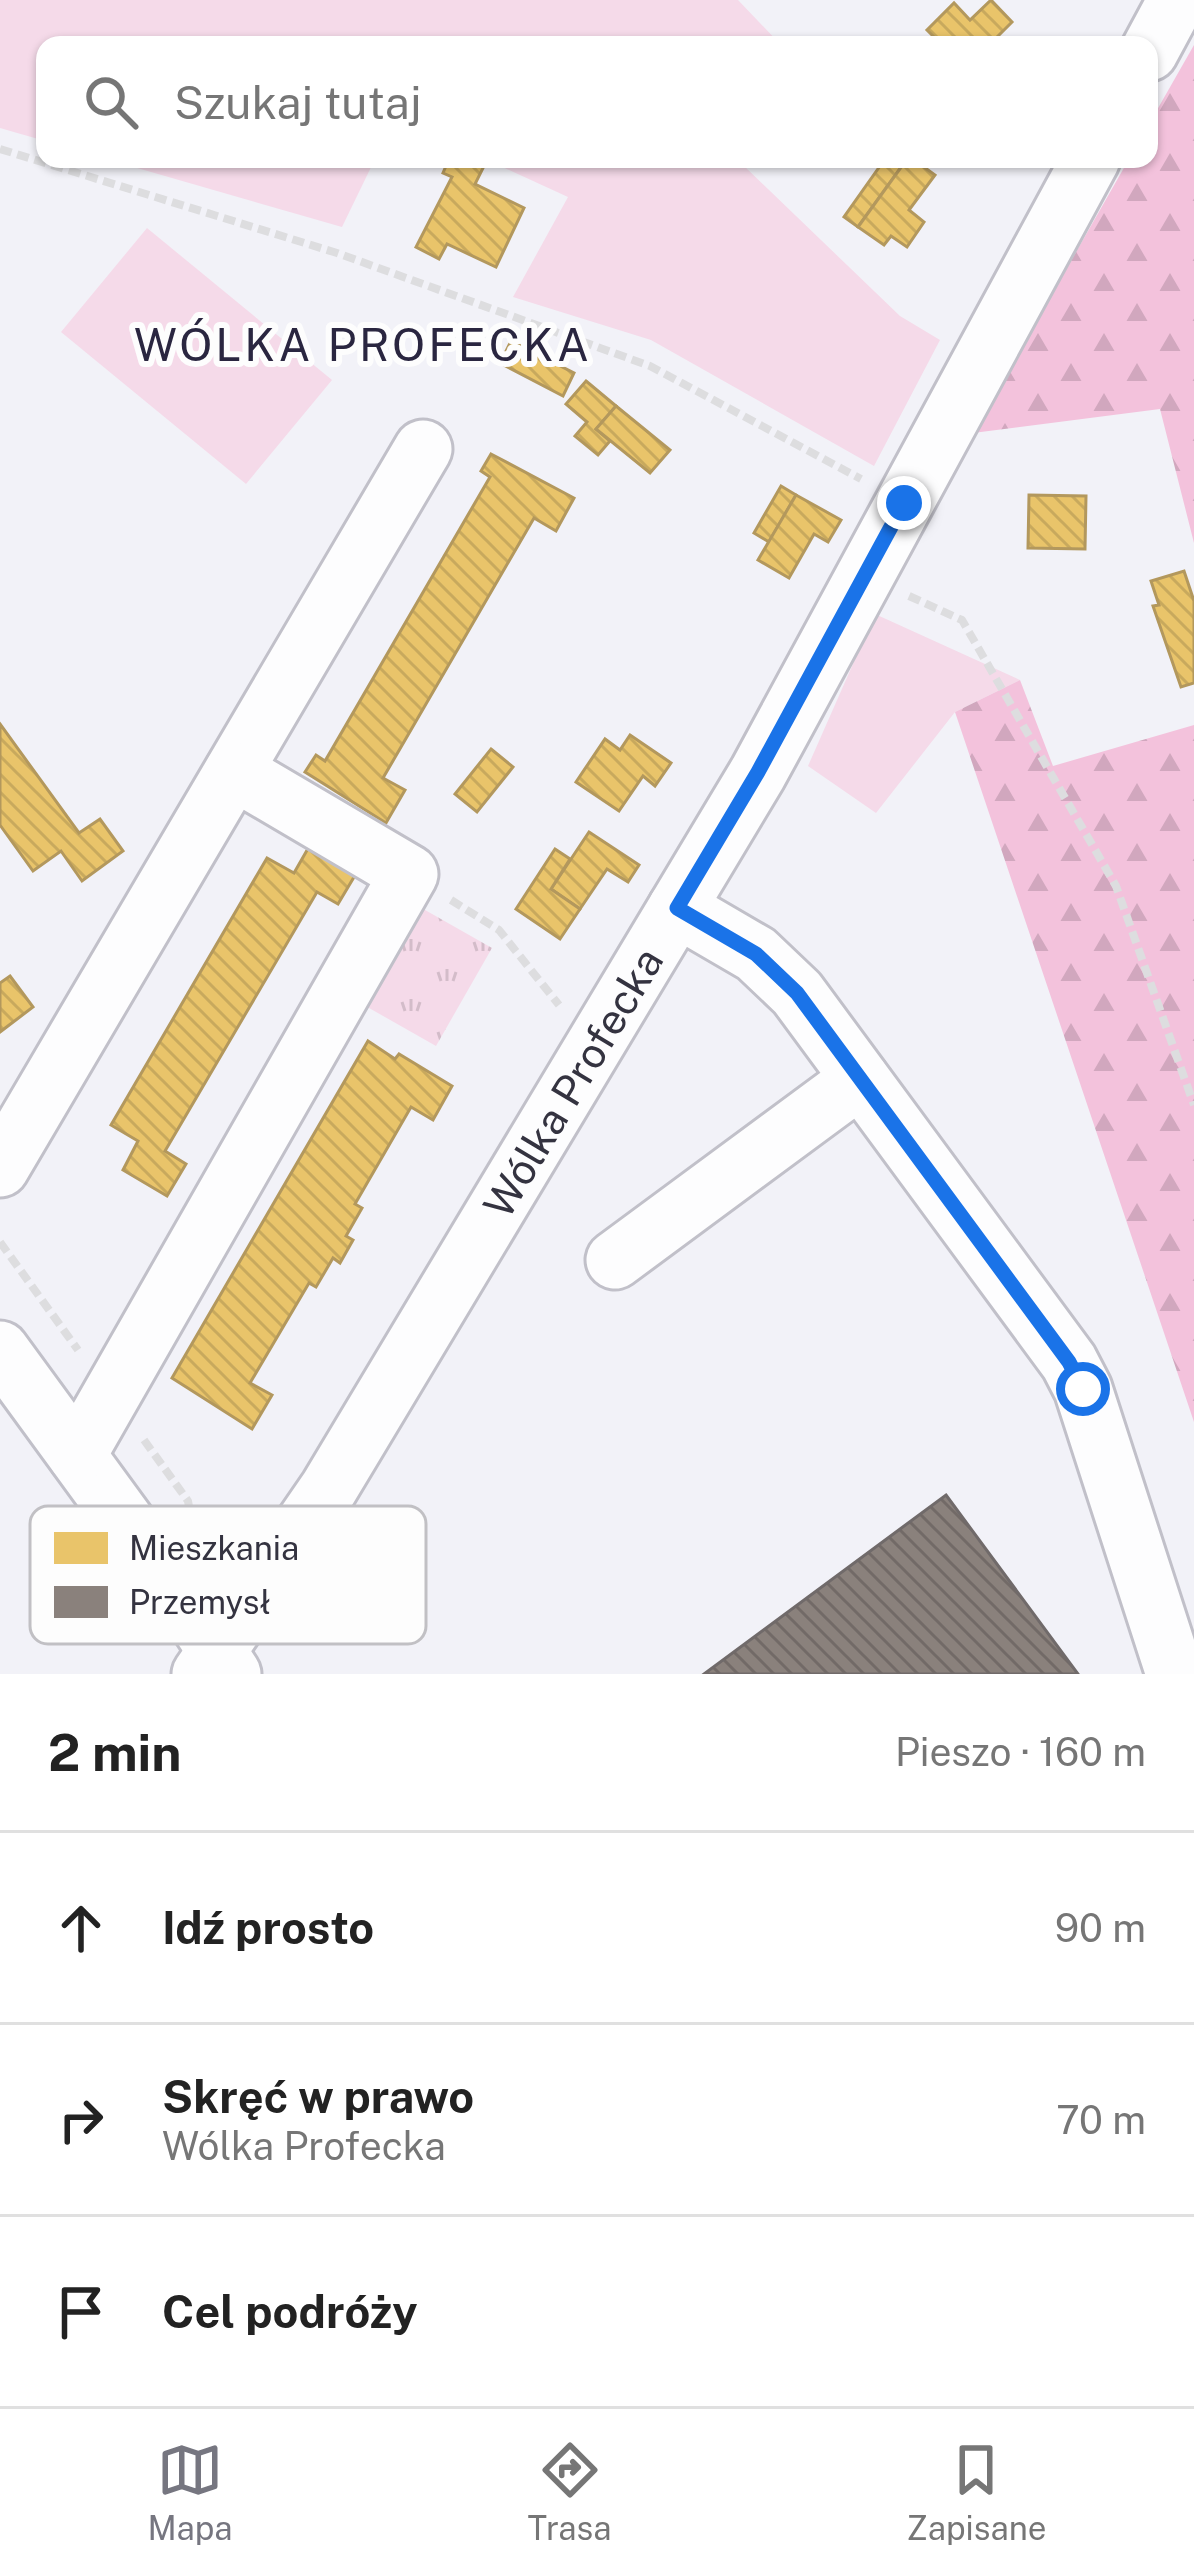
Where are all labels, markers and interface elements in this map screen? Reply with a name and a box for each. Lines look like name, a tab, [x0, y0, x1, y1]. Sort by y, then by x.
search box	[36, 36, 1158, 168]
icon: search	[78, 69, 144, 135]
text: Szukaj tutaj	[174, 76, 422, 129]
district label: WÓLKA PROFECKA	[134, 318, 592, 371]
route end	[877, 476, 931, 530]
street label: Wólka Profecka	[473, 939, 672, 1226]
route start	[1056, 1362, 1110, 1416]
legend	[30, 1506, 426, 1644]
text: Mieszkania	[129, 1529, 299, 1567]
text: Przemysł	[129, 1583, 271, 1621]
text: 2 min	[48, 1723, 182, 1782]
text: Pieszo · 160 m	[895, 1729, 1146, 1775]
icon: ahead	[48, 1895, 114, 1961]
text: Idź prosto	[162, 1901, 374, 1954]
text: 90 m	[1055, 1905, 1146, 1951]
text: Skręć w prawo	[162, 2070, 474, 2123]
icon: right	[48, 2087, 114, 2153]
text: 70 m	[1056, 2097, 1146, 2143]
text: Wólka Profecka	[162, 2123, 446, 2169]
icon: arrive	[48, 2279, 114, 2345]
text: Cel podróży	[162, 2285, 418, 2338]
tab: Mapa	[148, 2437, 233, 2547]
tab: Trasa	[528, 2437, 611, 2547]
tab: Zapisane	[906, 2437, 1046, 2547]

